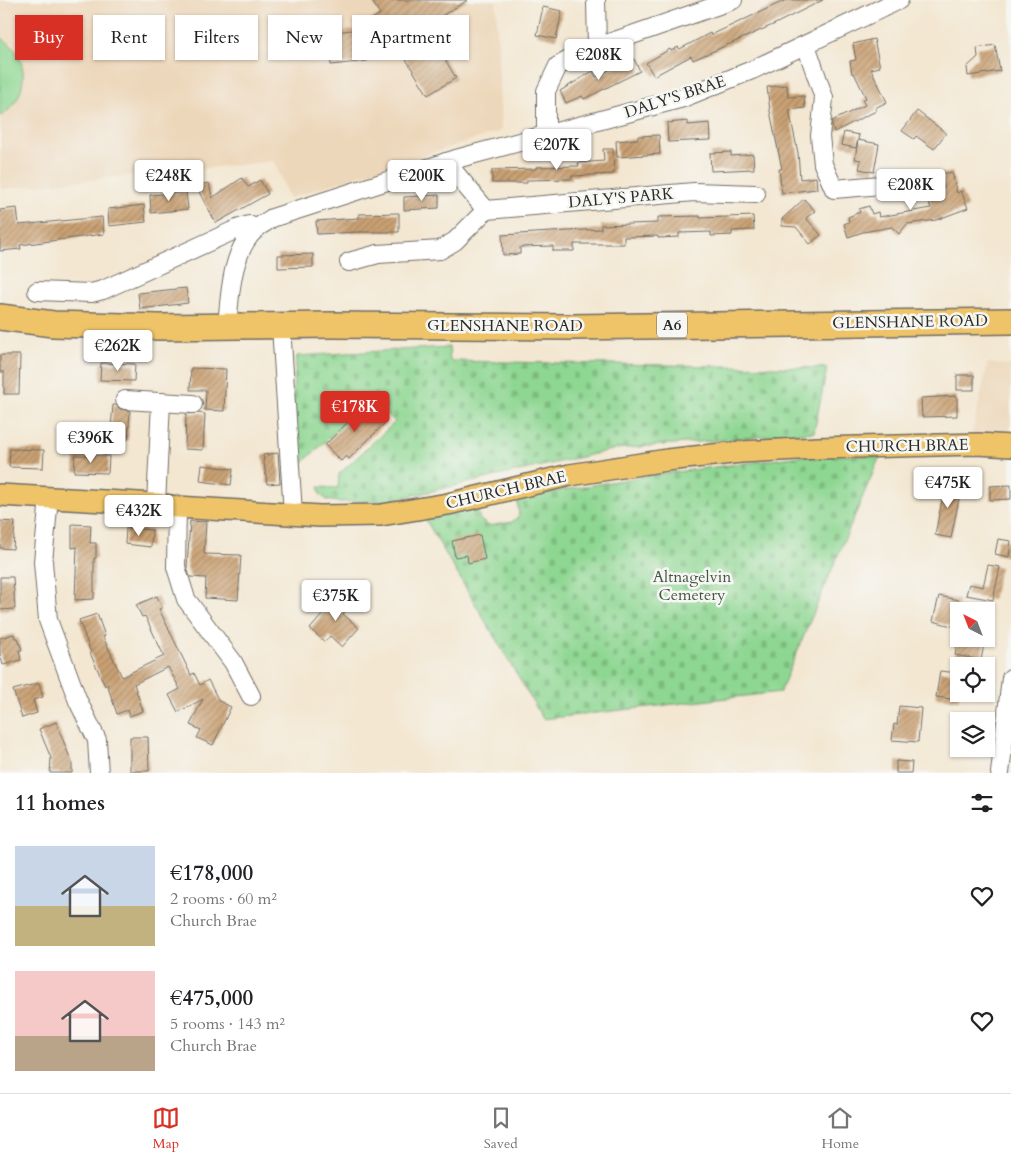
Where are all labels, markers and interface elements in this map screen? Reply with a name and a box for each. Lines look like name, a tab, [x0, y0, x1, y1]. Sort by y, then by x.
chip: Buy	[15, 15, 83, 60]
chip: Rent	[93, 15, 165, 60]
chip: Filters	[175, 15, 258, 60]
chip: New	[268, 15, 342, 60]
chip: Apartment	[352, 15, 469, 60]
pin: €208K	[564, 38, 634, 81]
text: €208K	[575, 44, 623, 66]
street label: DALY'S BRAE	[622, 70, 729, 124]
pin: €207K	[522, 128, 592, 171]
text: €207K	[533, 134, 581, 156]
pin: €248K	[134, 160, 204, 202]
pin: €200K	[387, 160, 457, 202]
text: €248K	[145, 165, 193, 187]
text: €200K	[398, 165, 446, 187]
pin: €208K	[876, 168, 946, 211]
text: €208K	[887, 174, 935, 196]
street label: DALY'S PARK	[567, 182, 675, 214]
street label: GLENSHANE ROAD	[832, 310, 988, 334]
road number: A6	[657, 312, 687, 338]
street label: GLENSHANE ROAD	[427, 315, 583, 337]
pin: €262K	[83, 330, 153, 372]
text: €262K	[94, 335, 142, 357]
pin: €178K	[320, 390, 390, 433]
text: €178K	[331, 396, 379, 418]
pin: €396K	[56, 422, 126, 464]
text: €396K	[67, 427, 115, 449]
street label: CHURCH BRAE	[845, 434, 969, 458]
street label: CHURCH BRAE	[444, 465, 568, 515]
pin: €475K	[913, 466, 983, 509]
text: €475K	[924, 472, 972, 494]
pin: €432K	[104, 494, 174, 537]
text: €432K	[115, 500, 163, 522]
park label: Altnagelvin Cemetery	[653, 566, 731, 606]
pin: €375K	[301, 580, 371, 622]
text: €375K	[312, 585, 360, 607]
north arrow	[950, 602, 995, 648]
map controls	[950, 602, 995, 757]
button: locate	[950, 657, 995, 702]
button: layers	[950, 712, 995, 757]
text: 11 homes	[15, 789, 105, 818]
icon: filters	[968, 789, 996, 817]
text: €178,000	[170, 859, 253, 888]
icon: home	[55, 866, 115, 926]
icon: heart	[968, 882, 996, 910]
text: 2 rooms · 60 m²	[170, 888, 277, 910]
text: Church Brae	[170, 910, 257, 932]
text: €475,000	[170, 984, 253, 1013]
icon: home	[55, 991, 115, 1051]
icon: heart	[968, 1007, 996, 1035]
text: 5 rooms · 143 m²	[170, 1013, 285, 1035]
text: Church Brae	[170, 1035, 257, 1057]
tab: Map	[152, 1104, 180, 1153]
tab: Saved	[484, 1104, 518, 1153]
tab: Home	[822, 1104, 859, 1153]

